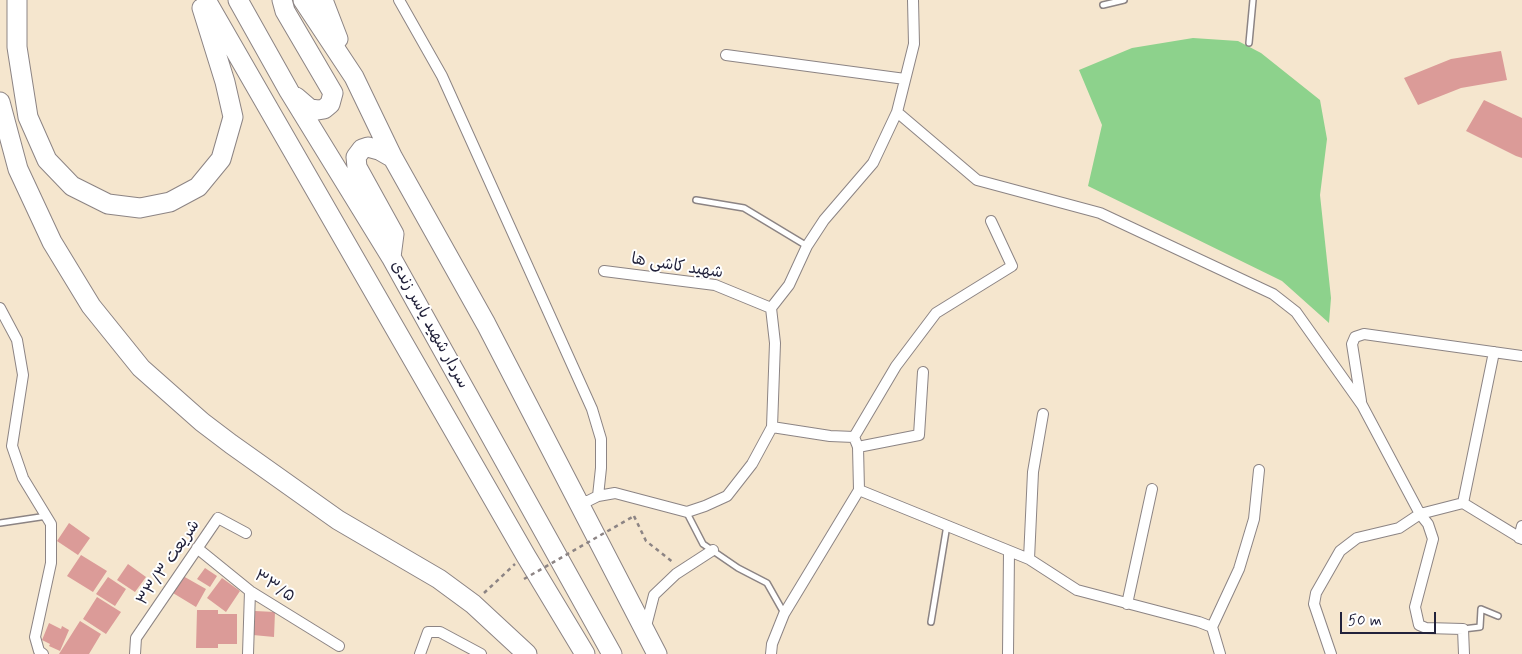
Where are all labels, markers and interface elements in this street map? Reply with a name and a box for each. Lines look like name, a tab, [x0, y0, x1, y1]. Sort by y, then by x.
street label: شهید کاشی ها	[630, 250, 724, 284]
street label: سردار شهید یاسر زندی	[386, 258, 472, 392]
street label: شریعت ۳۳/۳	[133, 517, 205, 609]
street label: ۳۳/۵	[250, 567, 298, 607]
scale bar	[1342, 602, 1438, 634]
text: 50 m	[1348, 611, 1382, 631]

